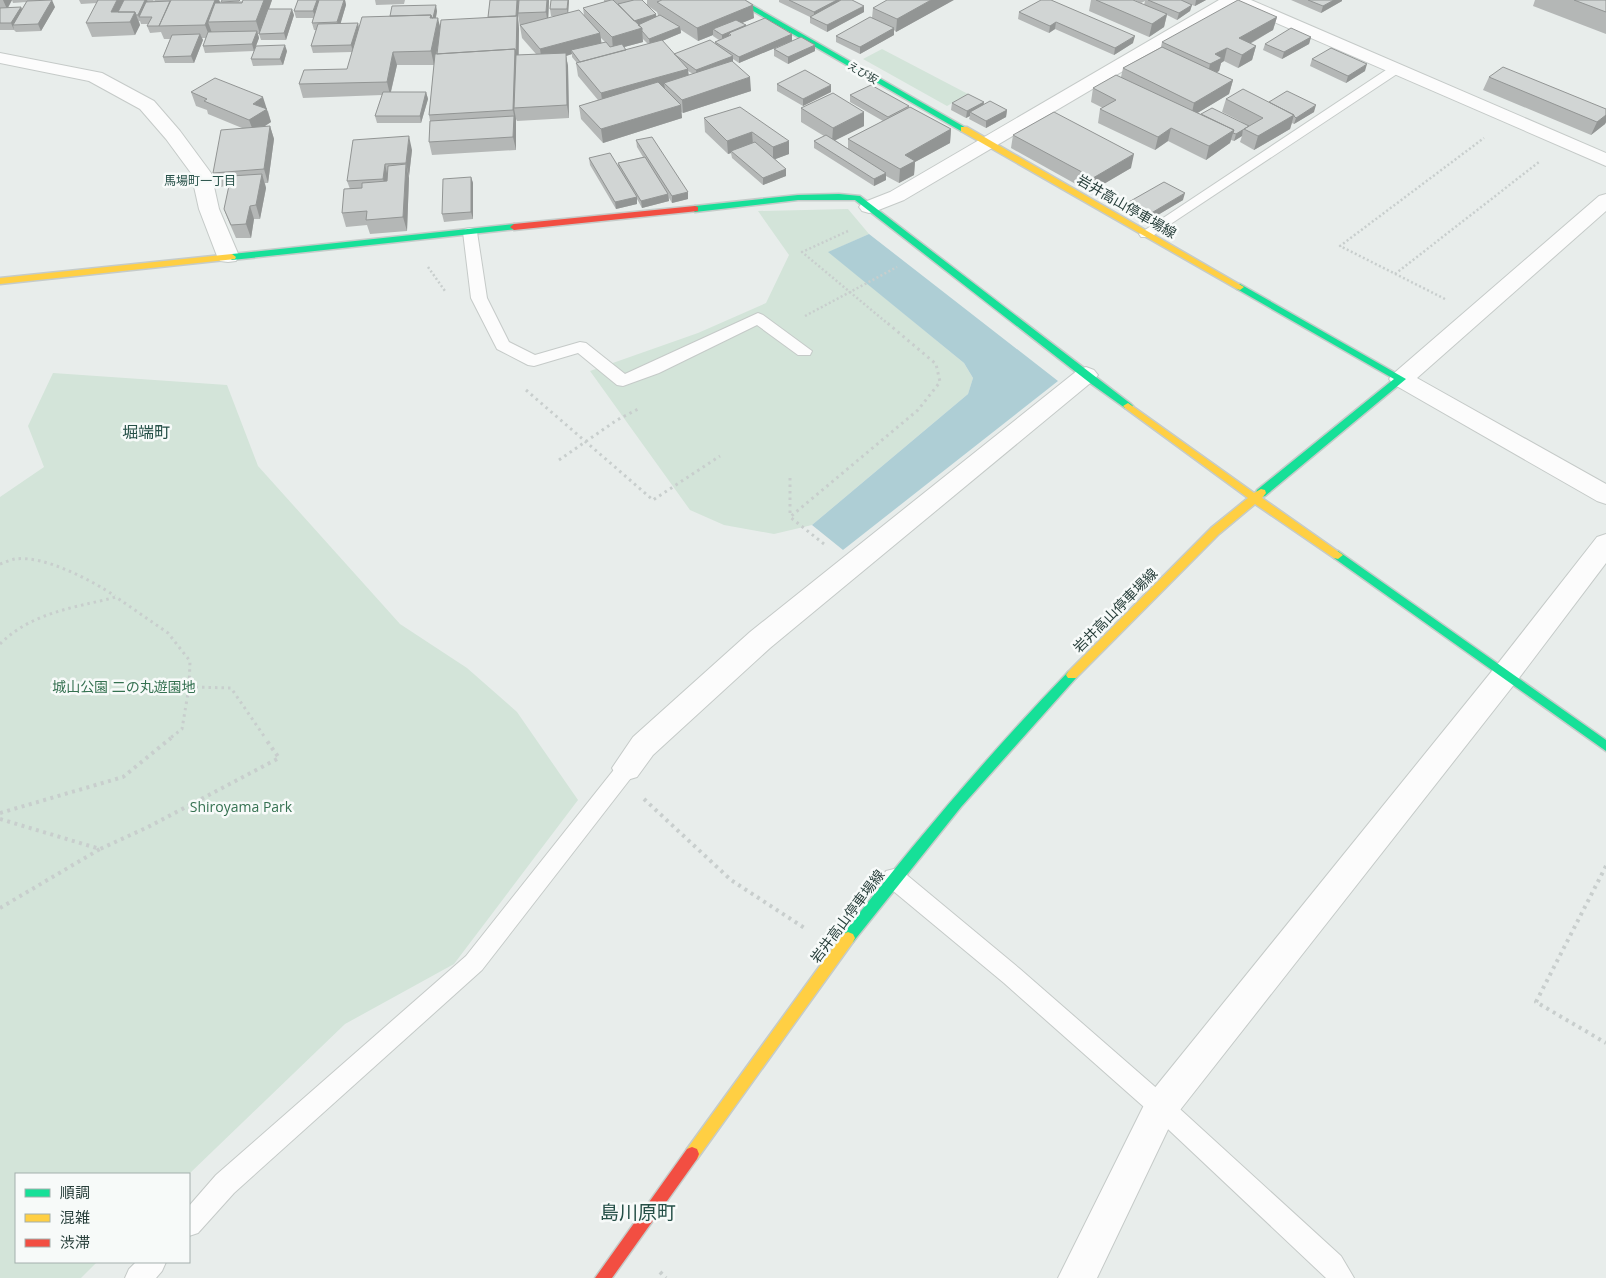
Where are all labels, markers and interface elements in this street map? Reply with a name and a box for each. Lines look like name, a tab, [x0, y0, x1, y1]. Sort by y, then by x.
street label: えび坂	[845, 57, 881, 87]
street label: 岩井高山停車場線	[1074, 170, 1180, 242]
district label: 馬場町一丁目	[164, 172, 236, 189]
district label: 堀端町	[122, 421, 170, 443]
street label: 岩井高山停車場線	[1069, 564, 1161, 656]
park label: 城山公園 二の丸遊園地	[52, 677, 196, 696]
park label: Shiroyama Park	[190, 797, 293, 816]
street label: 岩井高山停車場線	[806, 866, 888, 966]
legend	[15, 1173, 190, 1263]
text: 順調	[60, 1182, 90, 1202]
district label: 島川原町	[600, 1199, 676, 1225]
text: 混雑	[60, 1207, 90, 1227]
text: 渋滞	[60, 1232, 90, 1252]

